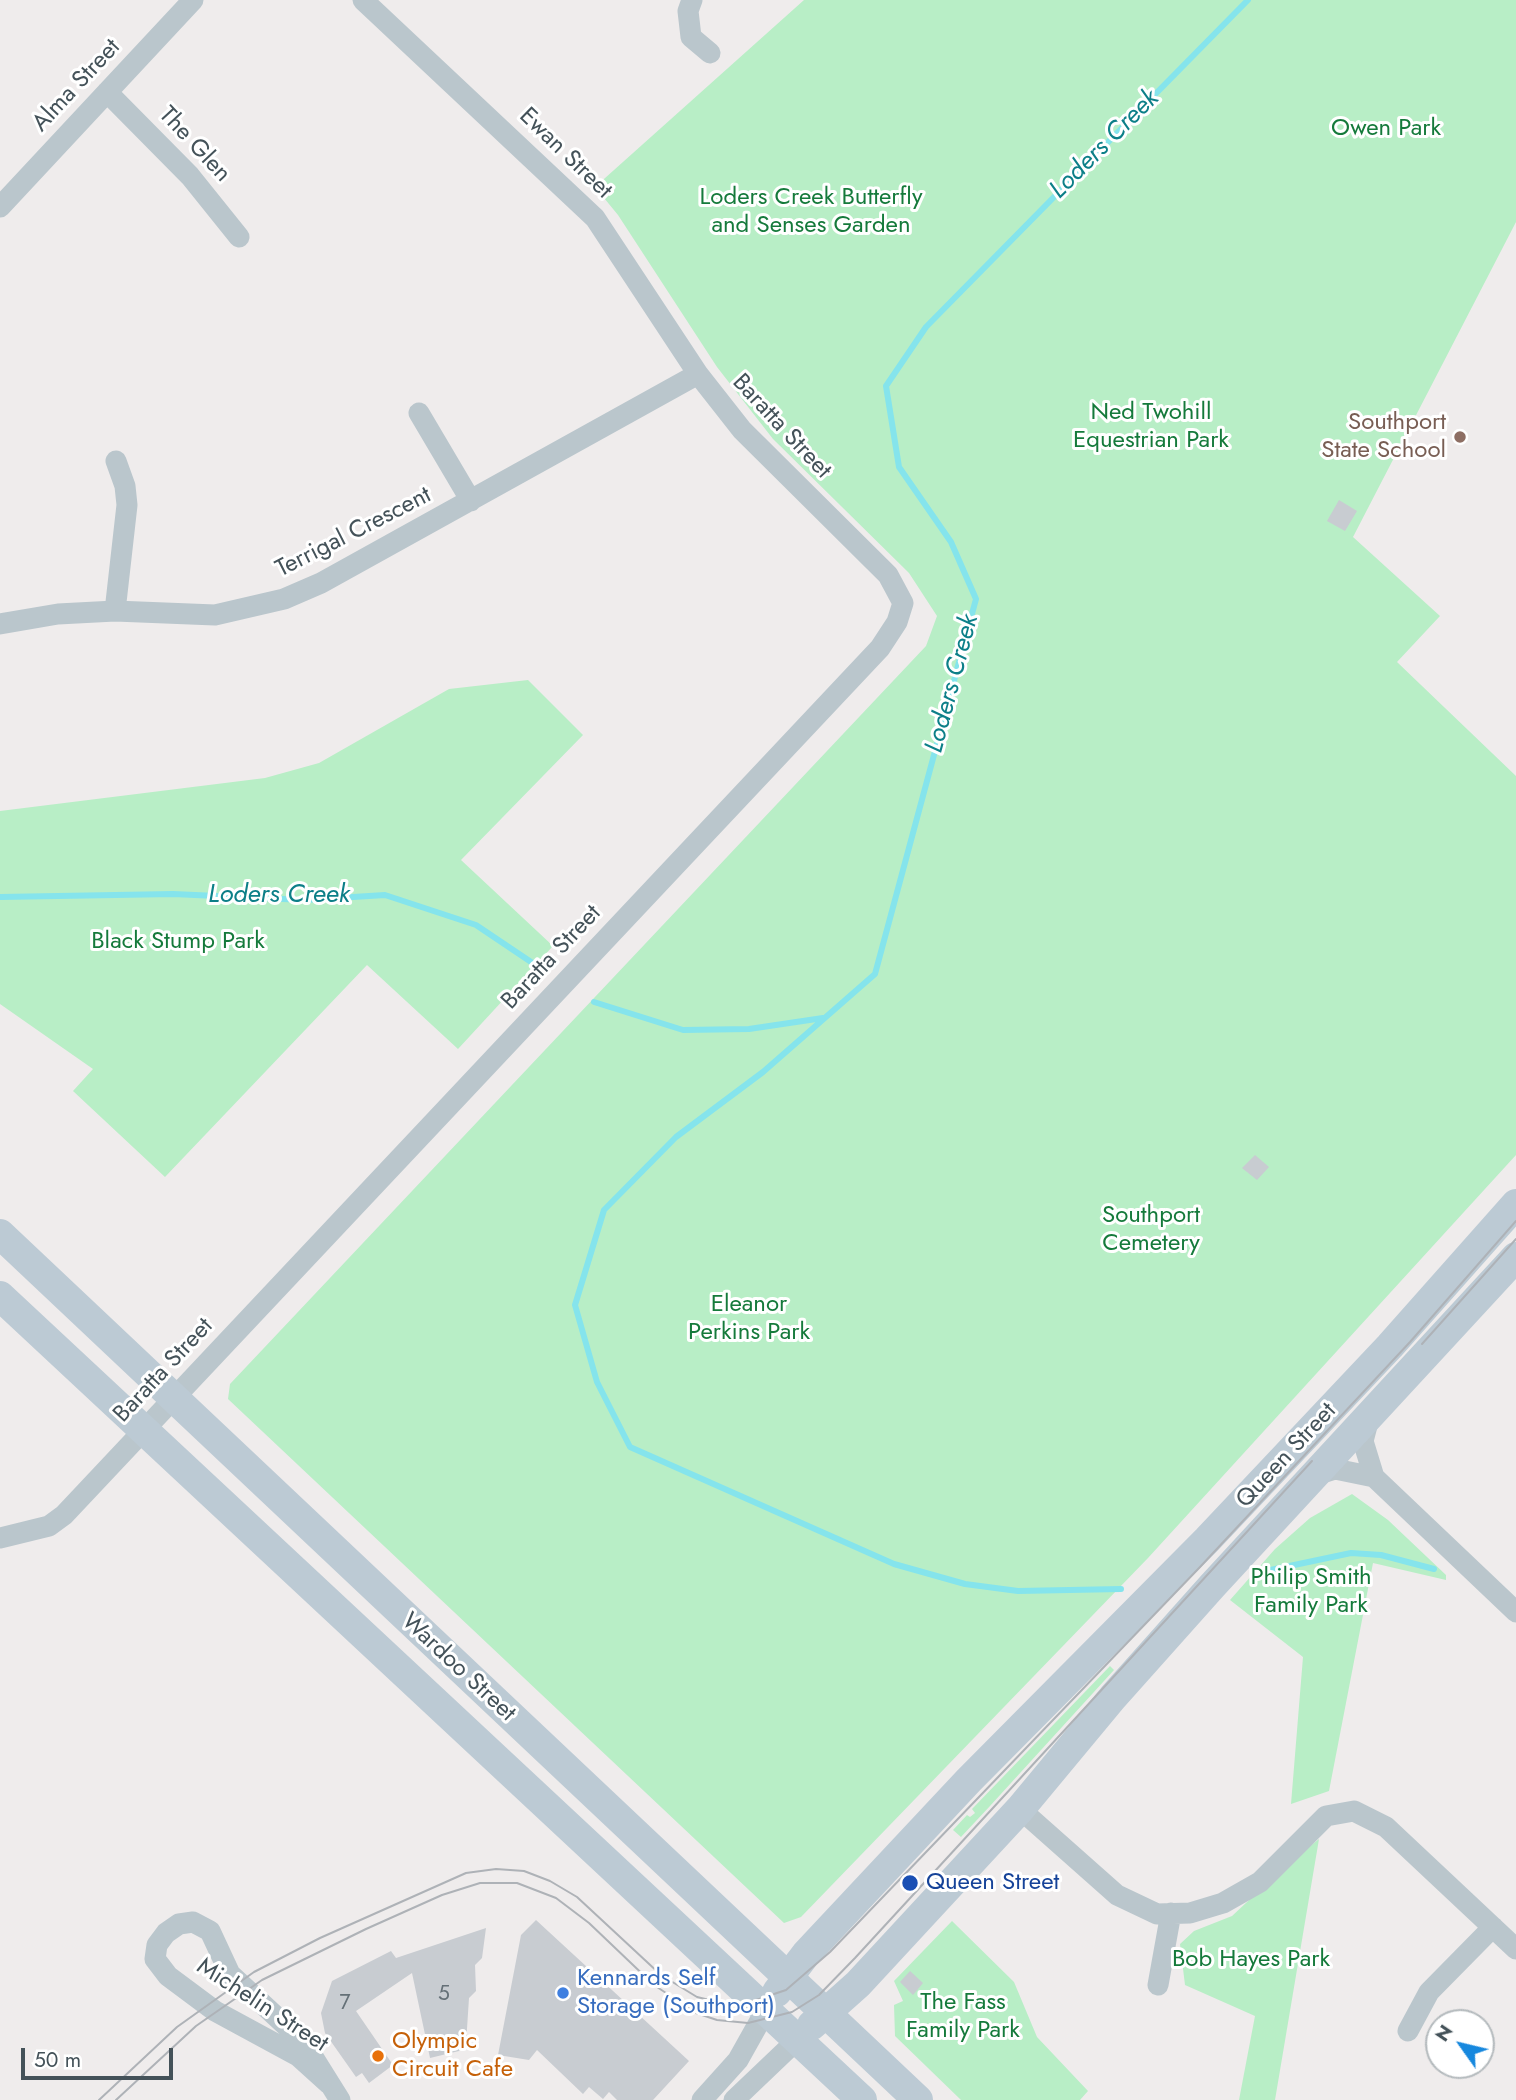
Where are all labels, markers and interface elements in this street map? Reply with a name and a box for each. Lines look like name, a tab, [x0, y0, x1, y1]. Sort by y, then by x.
street label: Alma Street	[27, 34, 127, 138]
water label: Loders Creek	[1044, 84, 1166, 206]
street label: The Glen	[152, 101, 236, 189]
street label: Ewan Street	[513, 103, 617, 205]
park label: Owen Park	[1331, 115, 1441, 143]
park label: Loders Creek Butterfly and Senses Garden	[700, 184, 922, 240]
street label: Baratta Street	[725, 369, 837, 485]
park label: Ned Twohill Equestrian Park	[1073, 399, 1229, 455]
place label: Southport State School	[1321, 409, 1446, 465]
marker: Southport State School	[1452, 429, 1468, 445]
street label: Terrigal Crescent	[272, 482, 436, 584]
water label: Loders Creek	[920, 611, 986, 757]
water label: Loders Creek	[208, 880, 350, 912]
street label: Baratta Street	[496, 900, 608, 1016]
park label: Black Stump Park	[91, 928, 265, 956]
park label: Southport Cemetery	[1102, 1202, 1200, 1258]
park label: Eleanor Perkins Park	[688, 1291, 810, 1347]
street label: Baratta Street	[108, 1313, 220, 1429]
street label: Queen Street	[1231, 1397, 1343, 1515]
park label: Philip Smith Family Park	[1250, 1564, 1372, 1620]
street label: Wardoo Street	[395, 1608, 521, 1728]
place label: Queen Street	[926, 1869, 1059, 1897]
marker: Queen Street	[900, 1873, 920, 1893]
park label: Bob Hayes Park	[1172, 1946, 1330, 1974]
street label: Michelin Street	[191, 1953, 333, 2059]
place label: Kennards Self Storage (Southport)	[577, 1965, 775, 2021]
house number: 5	[438, 1982, 450, 2008]
marker: Kennards Self Storage (Southport)	[555, 1985, 571, 2001]
park label: The Fass Family Park	[906, 1989, 1020, 2045]
house number: 7	[339, 1991, 351, 2017]
north arrow	[1425, 2009, 1495, 2079]
text: N	[1428, 2019, 1459, 2047]
place label: Olympic Circuit Cafe	[392, 2028, 513, 2084]
scale bar	[24, 2034, 177, 2078]
text: 50 m	[34, 2045, 81, 2075]
marker: Olympic Circuit Cafe	[370, 2048, 386, 2064]

